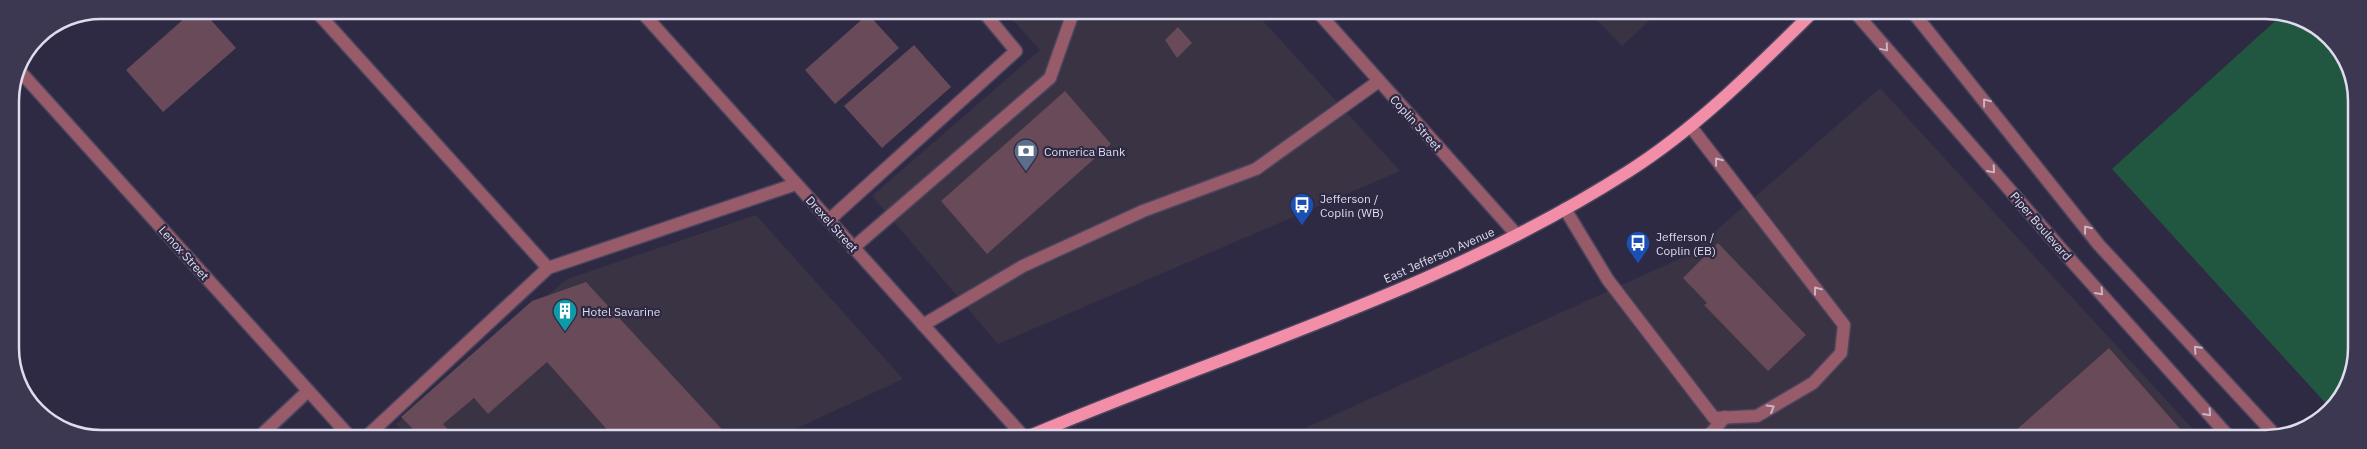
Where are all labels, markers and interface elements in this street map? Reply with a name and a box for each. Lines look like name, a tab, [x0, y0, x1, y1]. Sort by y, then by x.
one-way arrow	[1880, 42, 1888, 51]
street label: Coplin Street	[1387, 92, 1445, 154]
one-way arrow	[1983, 99, 1991, 108]
bank icon: Comerica Bank	[1013, 138, 1039, 172]
place label: Comerica Bank	[1044, 144, 1126, 159]
one-way arrow	[1715, 158, 1723, 167]
one-way arrow	[1986, 165, 1995, 174]
street label: Piper Boulevard	[2007, 189, 2075, 263]
place label: Jefferson / Coplin (WB)	[1320, 191, 1384, 220]
bus stop icon: Jefferson / Coplin (WB)	[1289, 192, 1315, 226]
street label: Drexel Street	[803, 193, 861, 255]
street label: Lenox Street	[156, 223, 212, 283]
street label: East Jefferson Avenue	[1381, 224, 1497, 286]
one-way arrow	[2084, 226, 2092, 235]
place label: Jefferson / Coplin (EB)	[1656, 229, 1716, 258]
bus stop icon: Jefferson / Coplin (EB)	[1625, 230, 1651, 264]
one-way arrow	[1814, 287, 1822, 296]
one-way arrow	[2094, 287, 2103, 296]
building icon: Hotel Savarine	[552, 298, 578, 332]
place label: Hotel Savarine	[582, 304, 661, 319]
one-way arrow	[2194, 345, 2203, 354]
one-way arrow	[1766, 404, 1775, 414]
one-way arrow	[2203, 407, 2212, 416]

